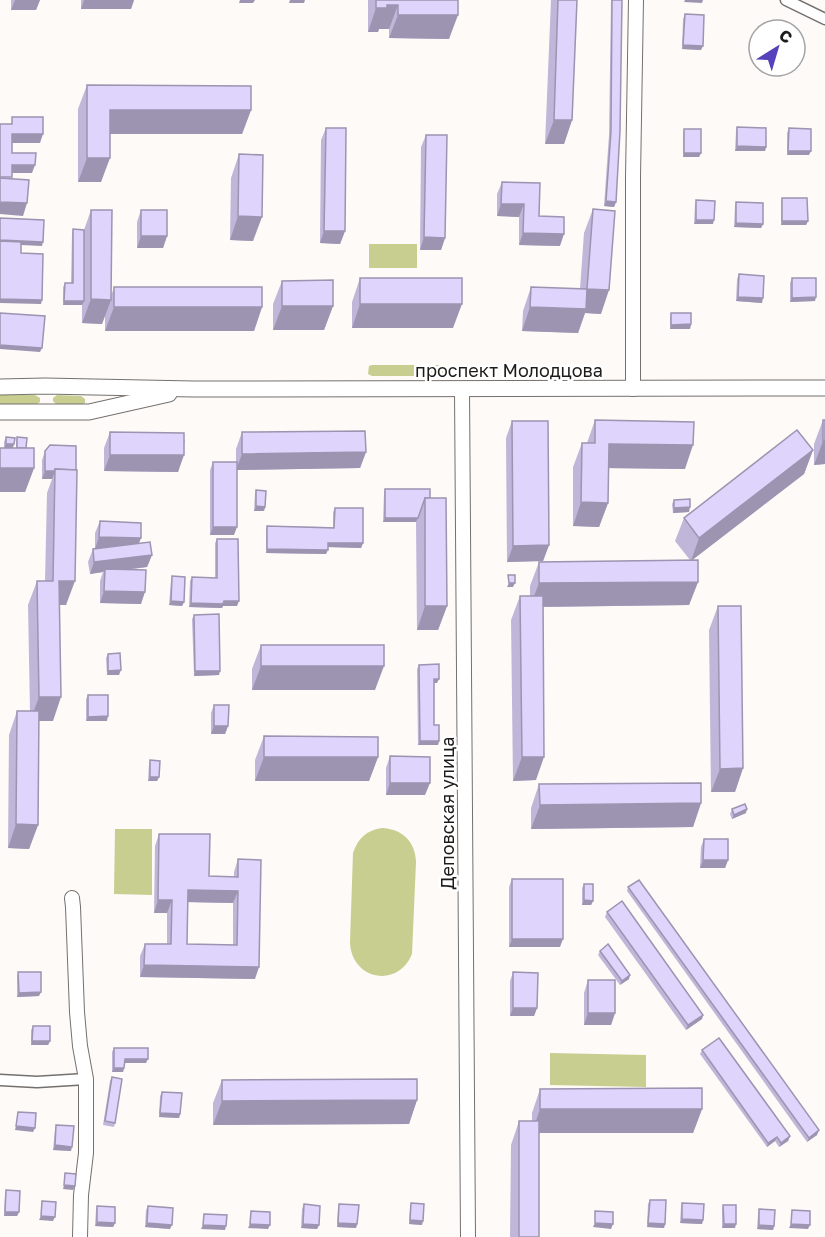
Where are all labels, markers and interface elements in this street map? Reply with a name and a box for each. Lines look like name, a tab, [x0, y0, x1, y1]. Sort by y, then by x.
north arrow	[747, 18, 807, 78]
text: С	[775, 25, 797, 47]
street label: проспект Молодцова	[415, 359, 603, 381]
street label: Деповская улица	[436, 737, 458, 889]

